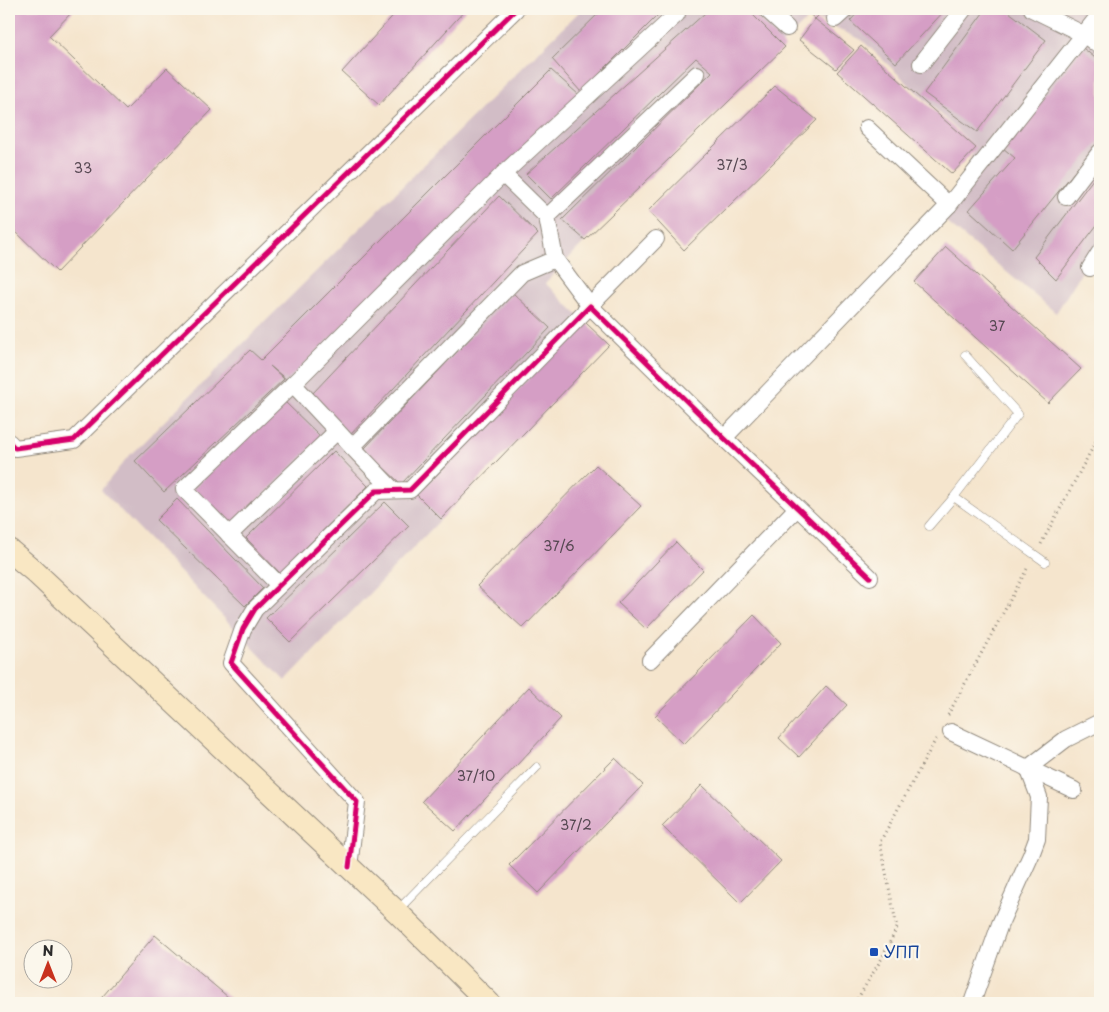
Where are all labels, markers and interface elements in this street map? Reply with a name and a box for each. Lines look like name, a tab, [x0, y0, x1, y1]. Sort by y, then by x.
house number: 37/3	[716, 154, 748, 175]
house number: 33	[74, 157, 92, 178]
house number: 37	[989, 315, 1006, 336]
house number: 37/6	[543, 535, 575, 556]
house number: 37/10	[457, 765, 495, 786]
house number: 37/2	[560, 814, 592, 835]
place label: УПП	[884, 939, 920, 963]
north arrow	[22, 940, 72, 990]
text: N	[42, 940, 54, 961]
marker: УПП	[868, 946, 880, 958]

